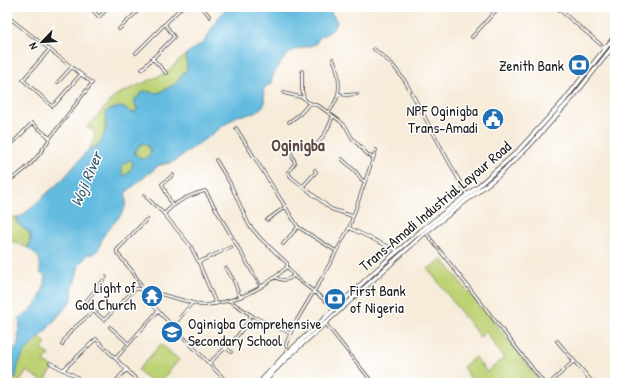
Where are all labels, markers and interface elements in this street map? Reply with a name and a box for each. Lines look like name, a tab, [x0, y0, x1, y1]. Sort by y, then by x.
north arrow	[22, 22, 62, 62]
text: N	[25, 40, 41, 52]
bank icon: Zenith Bank	[566, 52, 592, 78]
place label: Zenith Bank	[499, 55, 564, 76]
place label: NPF Oginigba Trans-Amadi	[406, 100, 478, 138]
public building icon: NPF Oginigba Trans-Amadi	[480, 106, 506, 132]
district label: Oginigba	[271, 133, 325, 157]
street label: Trans-Amadi Industrial Layour Road	[354, 136, 516, 276]
water label: Woji River	[65, 147, 108, 210]
place label: Light of God Church	[75, 277, 137, 315]
place label: First Bank of Nigeria	[349, 280, 406, 318]
temple icon: Light of God Church	[139, 283, 165, 309]
bank icon: First Bank of Nigeria	[322, 286, 348, 312]
place label: Oginigba Comprehensive Secondary School	[188, 313, 322, 351]
school or university icon: Oginigba Comprehensive Secondary School	[159, 319, 185, 345]

